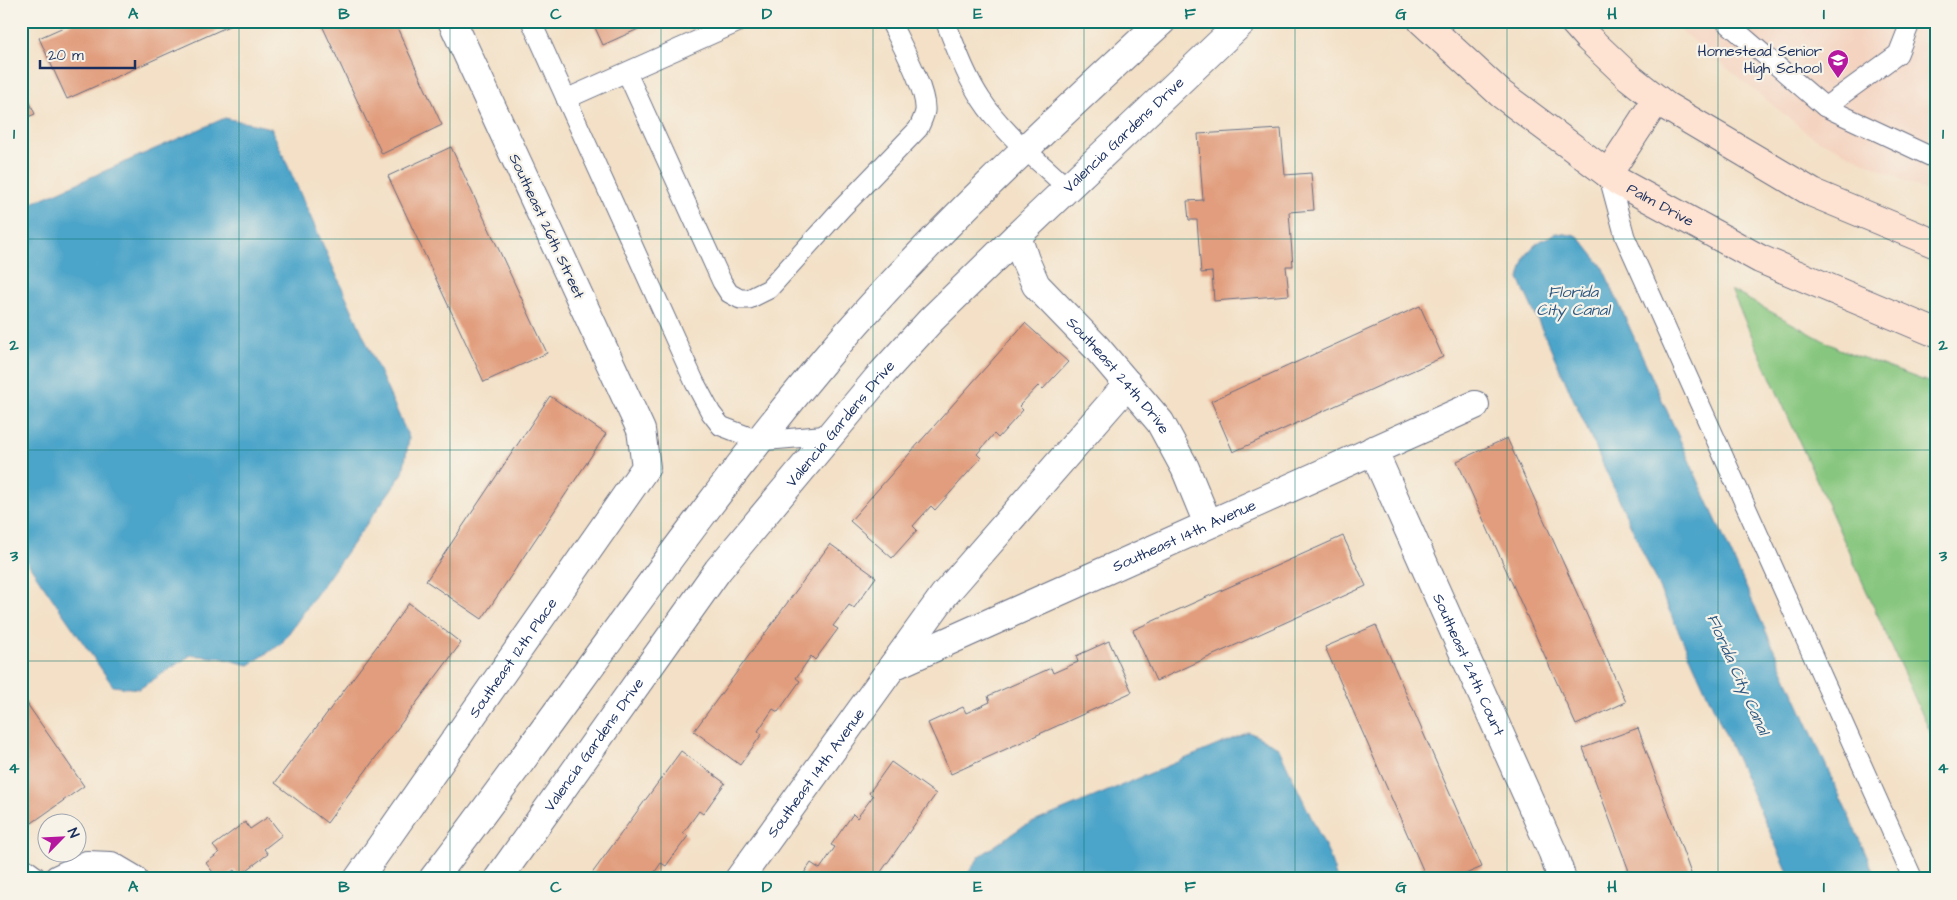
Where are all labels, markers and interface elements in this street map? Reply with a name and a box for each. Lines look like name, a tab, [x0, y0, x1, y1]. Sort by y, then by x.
text: A	[128, 3, 139, 25]
text: B	[338, 3, 350, 25]
text: C	[550, 3, 562, 25]
text: D	[762, 3, 773, 25]
text: E	[973, 3, 983, 25]
text: F	[1184, 3, 1196, 25]
text: G	[1395, 3, 1407, 25]
text: H	[1607, 3, 1617, 25]
text: I	[1823, 3, 1825, 25]
scale bar	[40, 38, 135, 70]
place label: Homestead Senior High School	[1697, 41, 1822, 80]
text: 20 m	[48, 45, 84, 66]
school or university icon: Homestead Senior High School	[1826, 48, 1850, 79]
street label: Valencia Gardens Drive	[1059, 72, 1189, 198]
text: 1	[13, 123, 16, 145]
text: 1	[1942, 123, 1945, 145]
street label: Southeast 26th Street	[504, 150, 590, 302]
street label: Palm Drive	[1623, 178, 1697, 232]
water label: Florida City Canal	[1536, 281, 1612, 322]
street label: Southeast 24th Drive	[1061, 312, 1175, 438]
text: 2	[8, 334, 19, 356]
text: 2	[1937, 334, 1948, 356]
street label: Valencia Gardens Drive	[781, 356, 900, 492]
street label: Southeast 14th Avenue	[1109, 495, 1259, 577]
text: 3	[9, 545, 19, 567]
text: 3	[1938, 545, 1948, 567]
street label: Southeast 24th Court	[1427, 590, 1509, 739]
street label: Southeast 12th Place	[464, 594, 562, 722]
water label: Florida City Canal	[1701, 610, 1776, 741]
street label: Valencia Gardens Drive	[539, 674, 649, 816]
street label: Southeast 14th Avenue	[762, 704, 870, 842]
text: 4	[9, 757, 20, 779]
text: 4	[1938, 757, 1949, 779]
north arrow	[38, 812, 88, 862]
text: N	[62, 825, 84, 841]
text: A	[128, 876, 139, 898]
text: B	[338, 876, 350, 898]
text: C	[550, 876, 562, 898]
text: D	[762, 876, 773, 898]
text: E	[973, 876, 983, 898]
text: F	[1184, 876, 1196, 898]
text: G	[1395, 876, 1407, 898]
text: H	[1607, 876, 1617, 898]
text: I	[1823, 876, 1825, 898]

